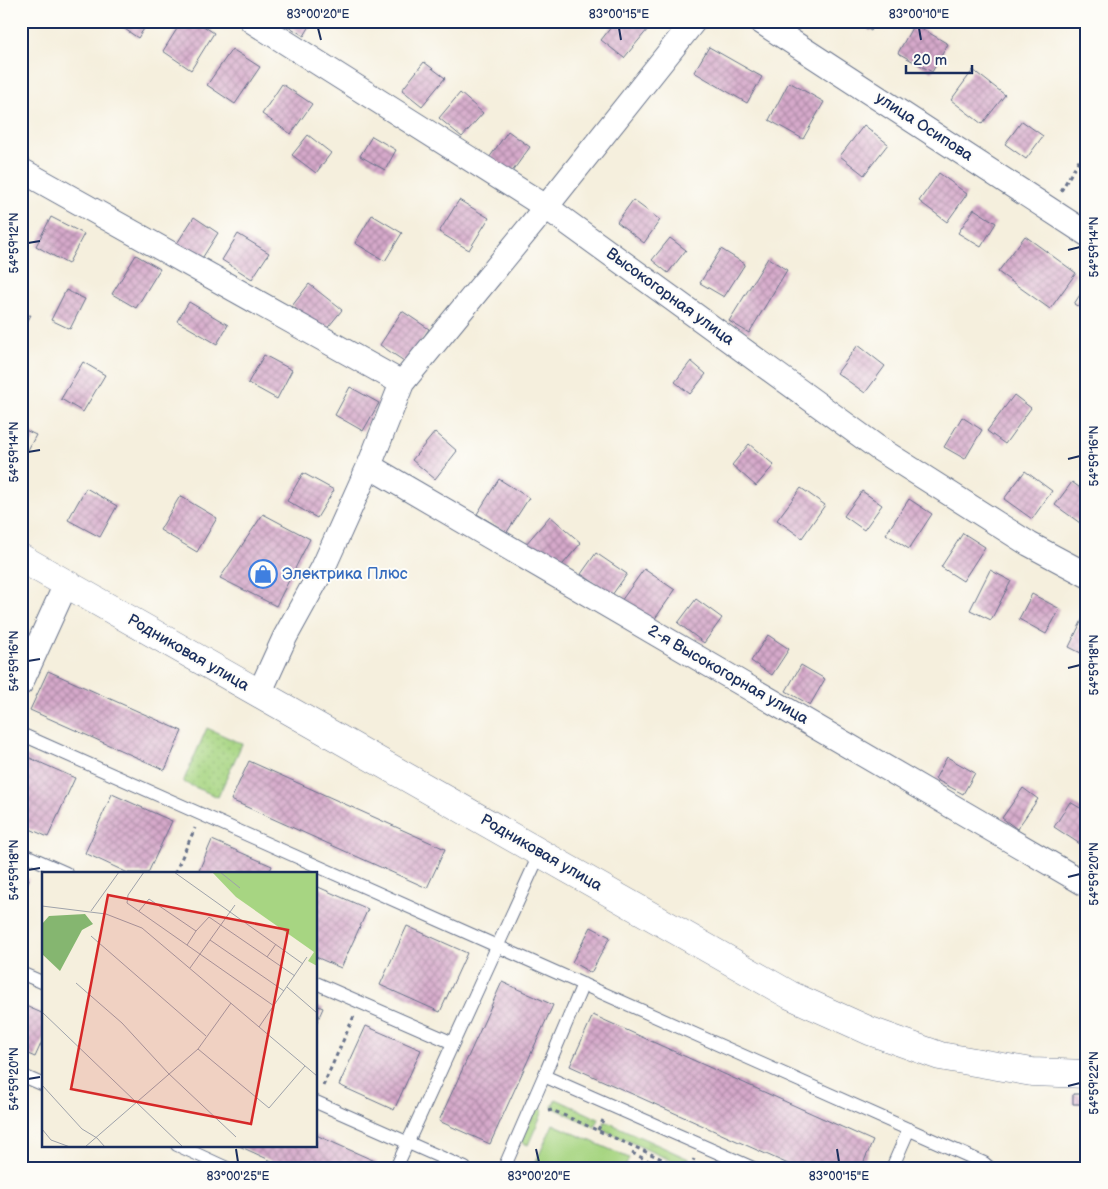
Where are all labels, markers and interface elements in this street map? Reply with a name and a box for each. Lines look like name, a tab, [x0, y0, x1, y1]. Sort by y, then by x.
text: 83°00'20"E	[287, 7, 350, 22]
text: 83°00'15"E	[589, 7, 649, 22]
text: 83°00'10"E	[889, 7, 949, 22]
scale bar	[906, 42, 972, 74]
text: 20 m	[913, 51, 947, 70]
street label: улица Осипова	[872, 88, 977, 166]
text: 54°59'12"N	[7, 213, 22, 273]
text: 54°59'14"N	[1087, 216, 1102, 278]
street label: Высокогорная улица	[602, 244, 738, 350]
text: 54°59'14"N	[7, 421, 22, 483]
text: 54°59'16"N	[1087, 425, 1102, 487]
shop icon: Электрика Плюс	[248, 559, 278, 589]
place label: Электрика Плюс	[282, 565, 408, 584]
street label: Родниковая улица	[124, 610, 253, 696]
street label: 2-я Высокогорная улица	[644, 621, 812, 729]
text: 54°59'16"N	[7, 630, 22, 692]
text: 54°59'18"N	[1087, 635, 1102, 695]
street label: Родниковая улица	[477, 810, 606, 896]
text: 54°59'18"N	[7, 840, 22, 900]
text: 54°59'20"N	[1087, 842, 1102, 906]
inset map	[42, 872, 318, 1146]
text: 54°59'20"N	[7, 1047, 22, 1111]
text: 54°59'22"N	[1087, 1051, 1102, 1115]
text: 83°00'25"E	[207, 1169, 269, 1184]
text: 83°00'20"E	[508, 1169, 571, 1184]
text: 83°00'15"E	[809, 1169, 869, 1184]

